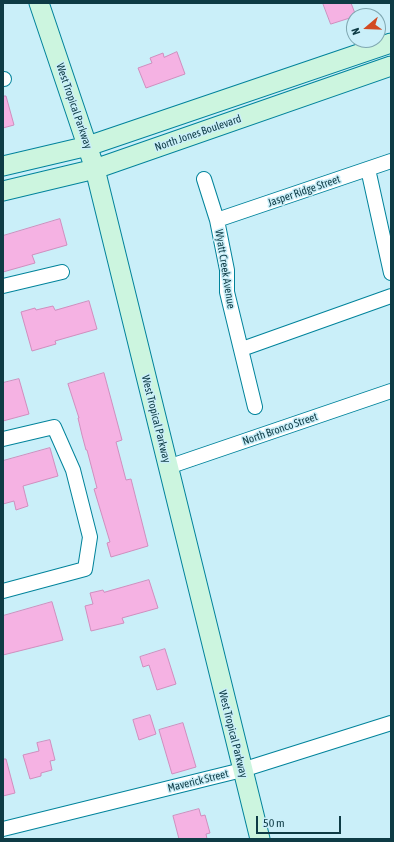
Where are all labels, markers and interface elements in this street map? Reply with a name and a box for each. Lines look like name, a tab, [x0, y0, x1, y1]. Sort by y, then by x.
north arrow	[346, 8, 386, 48]
text: N	[349, 27, 362, 37]
street label: West Tropical Parkway	[53, 61, 95, 151]
street label: North Jones Boulevard	[153, 112, 243, 154]
street label: Jasper Ridge Street	[266, 172, 342, 210]
street label: Wyatt Creek Avenue	[212, 228, 238, 310]
street label: West Tropical Parkway	[139, 374, 173, 464]
street label: North Bronco Street	[241, 410, 319, 448]
street label: West Tropical Parkway	[216, 689, 250, 779]
street label: Maverick Street	[166, 767, 230, 795]
scale bar	[258, 808, 343, 834]
text: 50 m	[263, 816, 285, 830]

